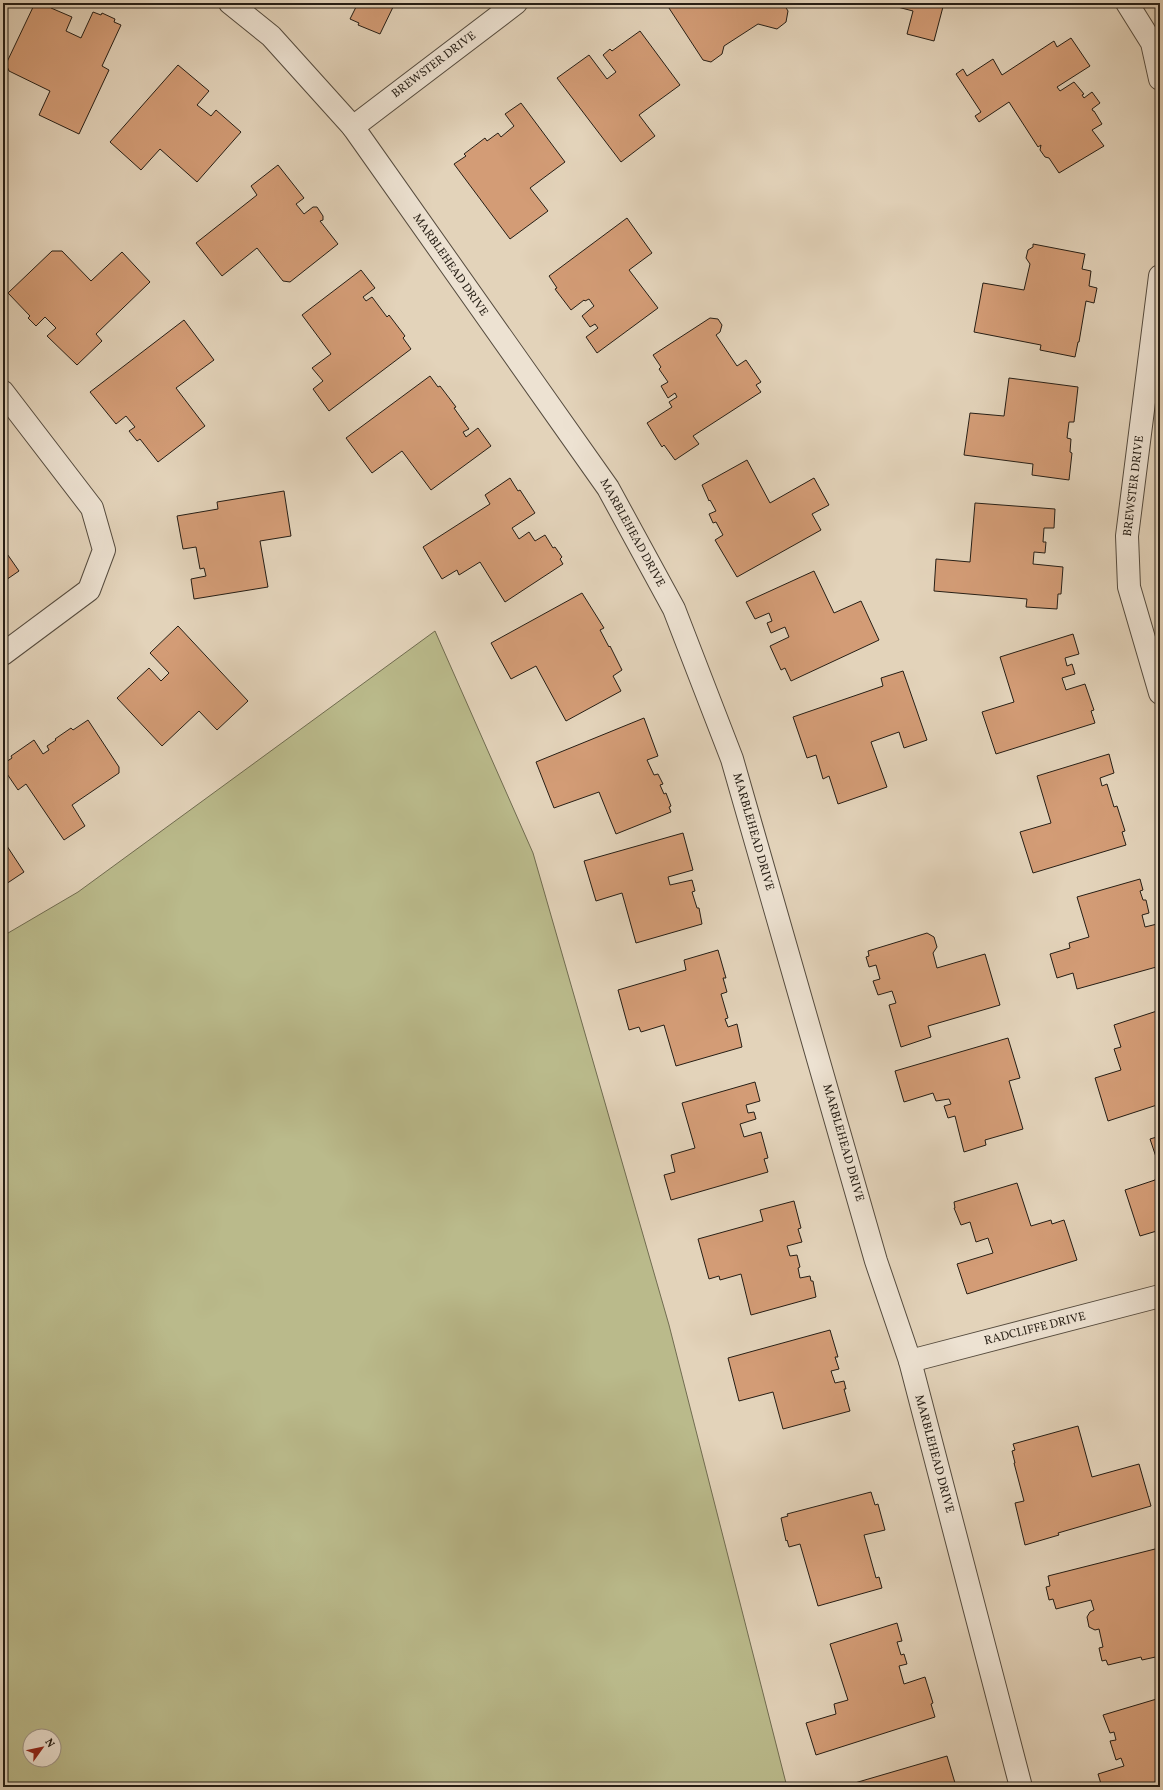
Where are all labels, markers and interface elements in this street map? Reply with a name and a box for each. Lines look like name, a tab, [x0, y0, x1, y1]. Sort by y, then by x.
street label: BREWSTER DRIVE	[389, 28, 479, 102]
street label: MARBLEHEAD DRIVE	[409, 211, 491, 319]
street label: BREWSTER DRIVE	[1120, 435, 1148, 537]
street label: MARBLEHEAD DRIVE	[596, 476, 668, 590]
street label: MARBLEHEAD DRIVE	[729, 771, 777, 893]
street label: MARBLEHEAD DRIVE	[819, 1082, 867, 1204]
street label: RADCLIFFE DRIVE	[983, 1309, 1087, 1349]
street label: MARBLEHEAD DRIVE	[911, 1393, 957, 1515]
north arrow	[22, 1728, 62, 1768]
text: N	[41, 1736, 58, 1751]

